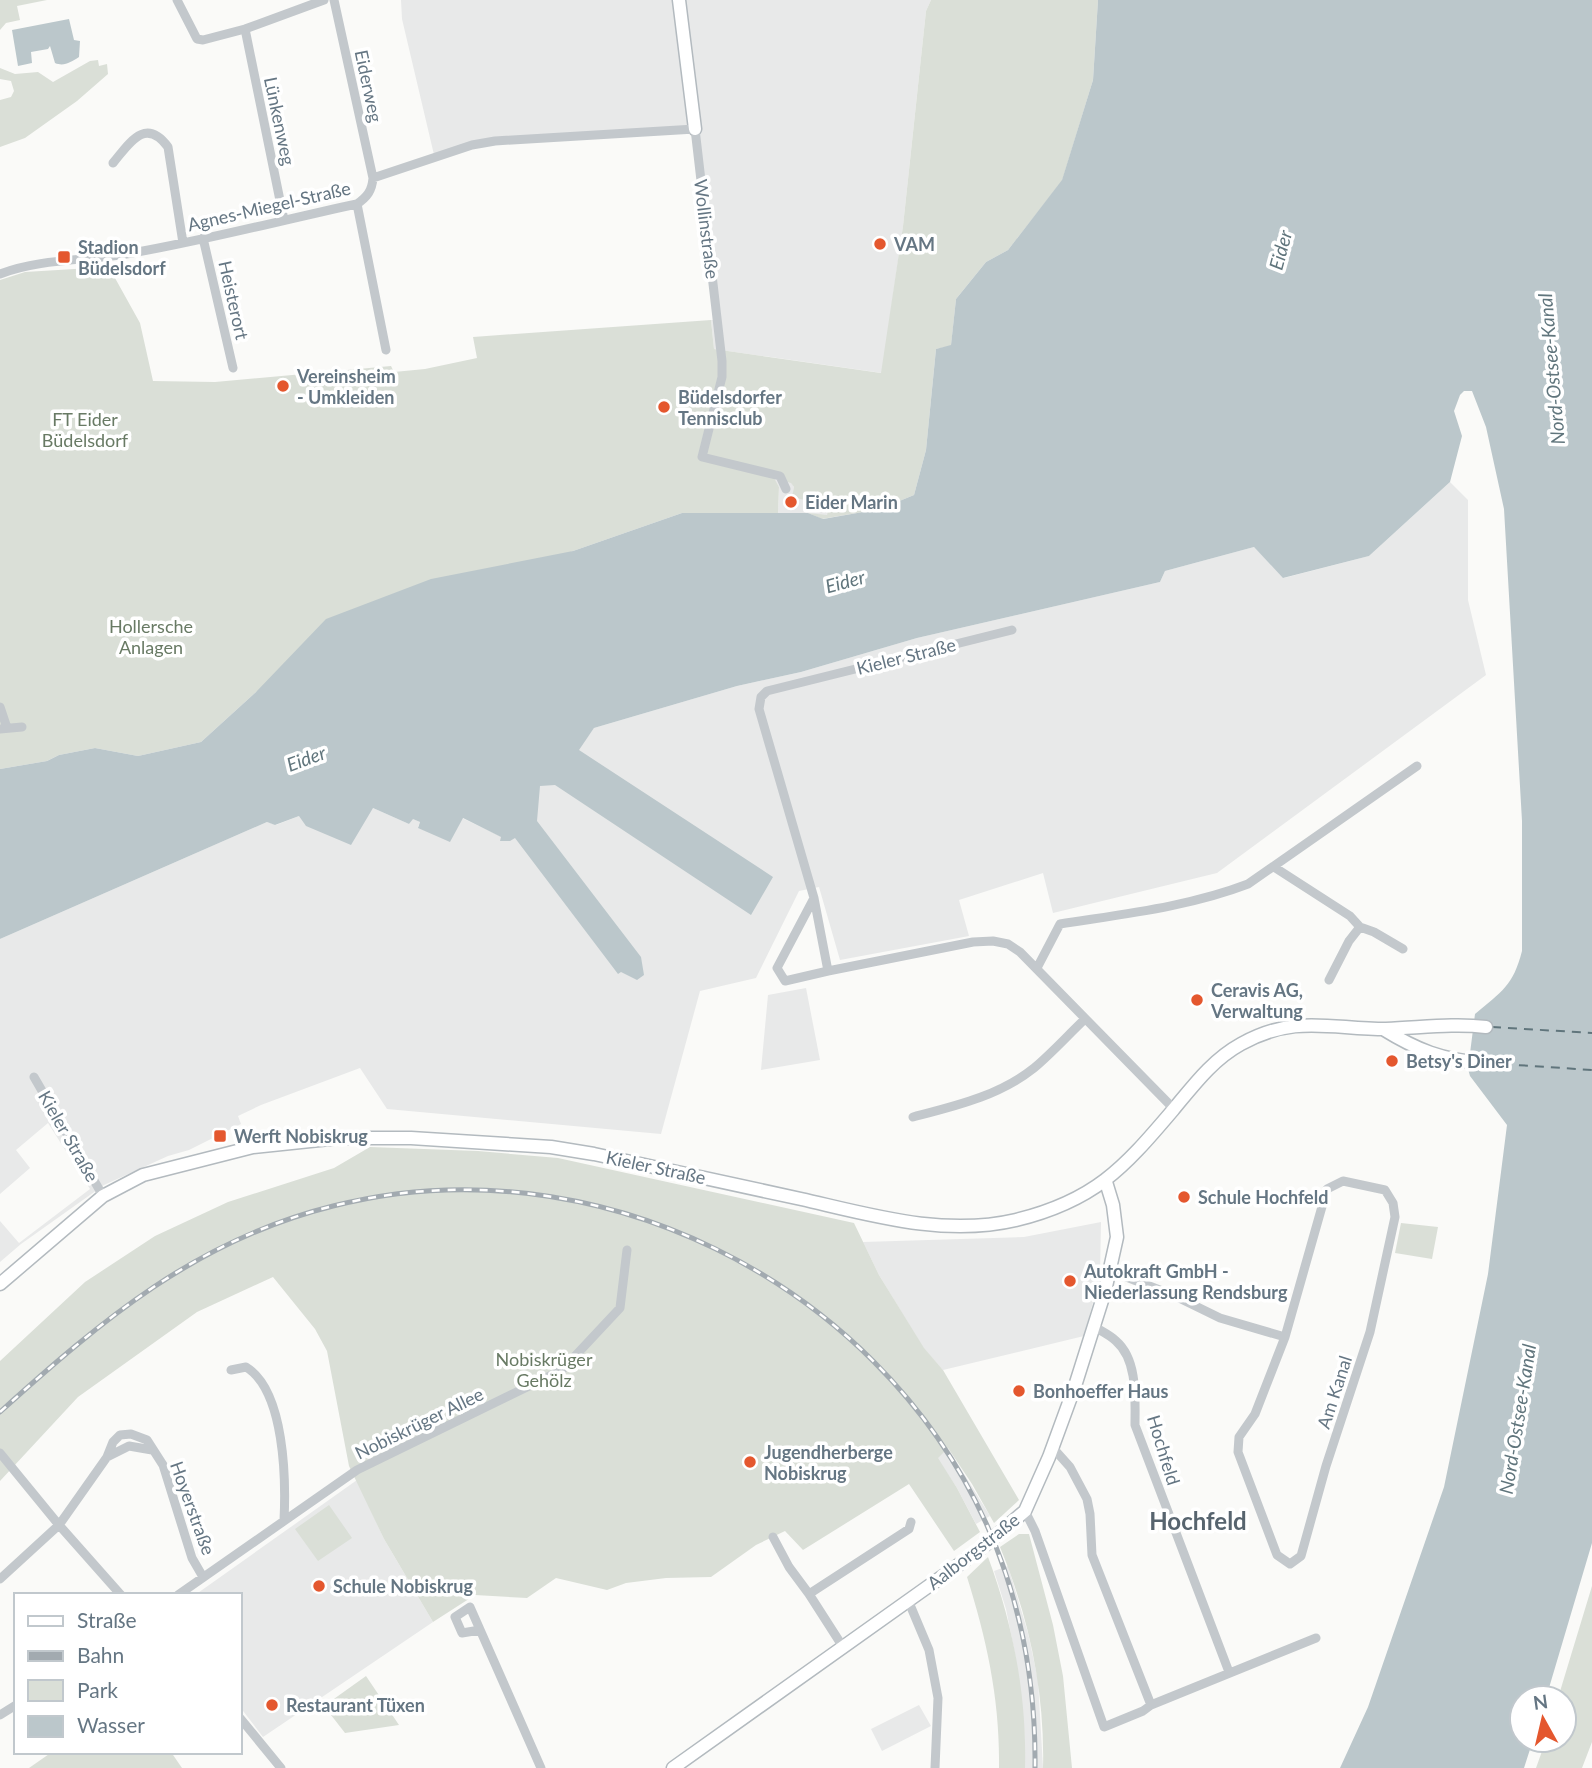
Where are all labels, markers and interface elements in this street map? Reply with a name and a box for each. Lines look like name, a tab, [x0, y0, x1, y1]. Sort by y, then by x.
street label: Eiderweg	[351, 48, 387, 124]
street label: Lünkenweg	[260, 75, 300, 167]
street label: Agnes-Miegel-Straße	[185, 177, 353, 235]
street label: Wollinstraße	[690, 178, 724, 280]
water label: Eider	[1264, 227, 1296, 272]
place label: VAM	[893, 233, 935, 255]
place label: Stadion Büdelsdorf	[78, 236, 166, 279]
marker: VAM	[872, 236, 888, 252]
marker: Stadion Büdelsdorf	[56, 249, 72, 265]
street label: Heisterort	[214, 258, 254, 342]
water label: Nord-Ostsee-Kanal	[1533, 292, 1569, 446]
place label: Vereinsheim - Umkleiden	[296, 365, 396, 408]
marker: Vereinsheim - Umkleiden	[275, 378, 291, 394]
place label: Büdelsdorfer Tennisclub	[678, 386, 782, 429]
marker: Büdelsdorfer Tennisclub	[656, 399, 672, 415]
park label: FT Eider Büdelsdorf	[42, 408, 129, 451]
place label: Eider Marin	[805, 491, 898, 513]
marker: Eider Marin	[783, 494, 799, 510]
water label: Eider	[823, 565, 868, 597]
park label: Hollersche Anlagen	[109, 615, 193, 658]
street label: Kieler Straße	[854, 633, 958, 679]
water label: Eider	[283, 740, 329, 776]
place label: Ceravis AG, Verwaltung	[1210, 979, 1303, 1022]
marker: Ceravis AG, Verwaltung	[1189, 992, 1205, 1008]
place label: Betsy's Diner	[1406, 1050, 1512, 1072]
marker: Betsy's Diner	[1384, 1053, 1400, 1069]
street label: Kieler Straße	[34, 1087, 104, 1185]
place label: Werft Nobiskrug	[234, 1125, 368, 1147]
marker: Werft Nobiskrug	[212, 1128, 228, 1144]
street label: Kieler Straße	[604, 1146, 708, 1188]
place label: Schule Hochfeld	[1198, 1186, 1328, 1208]
marker: Schule Hochfeld	[1176, 1189, 1192, 1205]
place label: Autokraft GmbH - Niederlassung Rendsburg	[1083, 1260, 1288, 1303]
marker: Autokraft GmbH - Niederlassung Rendsburg	[1062, 1273, 1078, 1289]
water label: Nord-Ostsee-Kanal	[1494, 1342, 1540, 1496]
park label: Nobiskrüger Gehölz	[496, 1348, 593, 1391]
street label: Am Kanal	[1312, 1353, 1356, 1431]
place label: Bonhoeffer Haus	[1033, 1380, 1168, 1402]
street label: Nobiskrüger Allee	[351, 1382, 487, 1464]
marker: Bonhoeffer Haus	[1011, 1383, 1027, 1399]
street label: Hochfeld	[1143, 1412, 1185, 1488]
place label: Jugendherberge Nobiskrug	[764, 1441, 893, 1484]
marker: Jugendherberge Nobiskrug	[742, 1454, 758, 1470]
street label: Hoyerstraße	[166, 1458, 220, 1558]
district label: Hochfeld	[1149, 1506, 1247, 1535]
street label: Aalborgstraße	[923, 1508, 1023, 1594]
place label: Schule Nobiskrug	[333, 1575, 473, 1597]
marker: Schule Nobiskrug	[311, 1578, 327, 1594]
legend	[14, 1593, 242, 1754]
text: Straße	[77, 1607, 137, 1632]
text: Bahn	[77, 1642, 124, 1667]
text: Park	[77, 1677, 118, 1702]
north arrow	[1508, 1684, 1578, 1754]
text: N	[1532, 1689, 1549, 1714]
place label: Restaurant Tüxen	[286, 1694, 425, 1716]
marker: Restaurant Tüxen	[264, 1697, 280, 1713]
text: Wasser	[77, 1712, 145, 1737]

